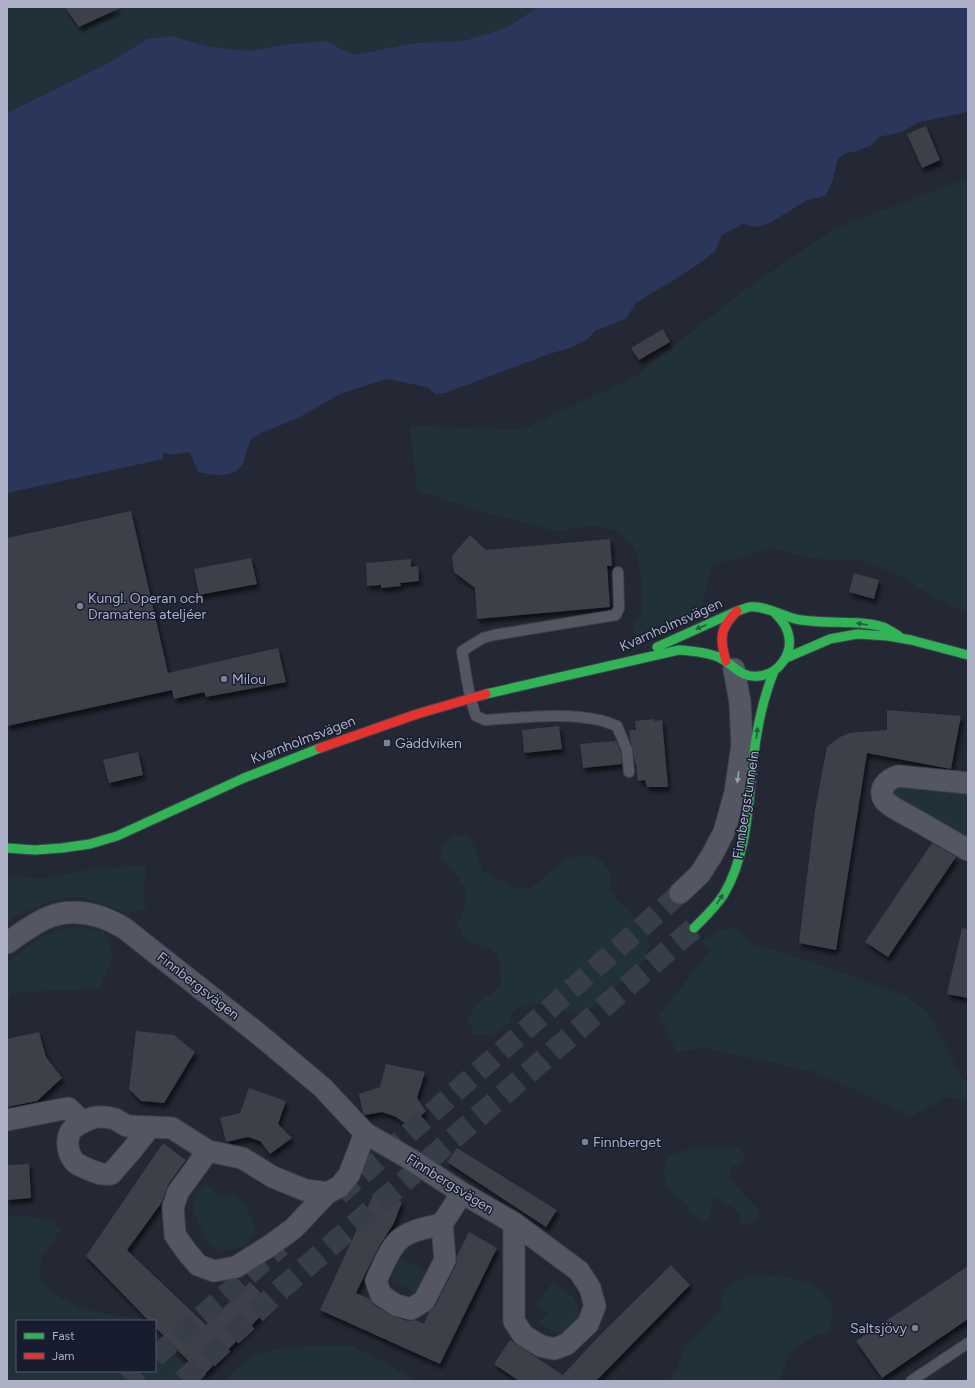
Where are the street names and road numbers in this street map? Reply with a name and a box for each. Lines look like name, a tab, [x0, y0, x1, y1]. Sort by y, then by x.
street label: Kvarnholmsvägen	[617, 595, 725, 655]
street label: Kvarnholmsvägen	[248, 712, 358, 768]
street label: Finnbergstunneln	[729, 750, 763, 860]
street label: Finnbergsvägen	[153, 949, 243, 1024]
street label: Finnbergsvägen	[403, 1150, 497, 1218]

